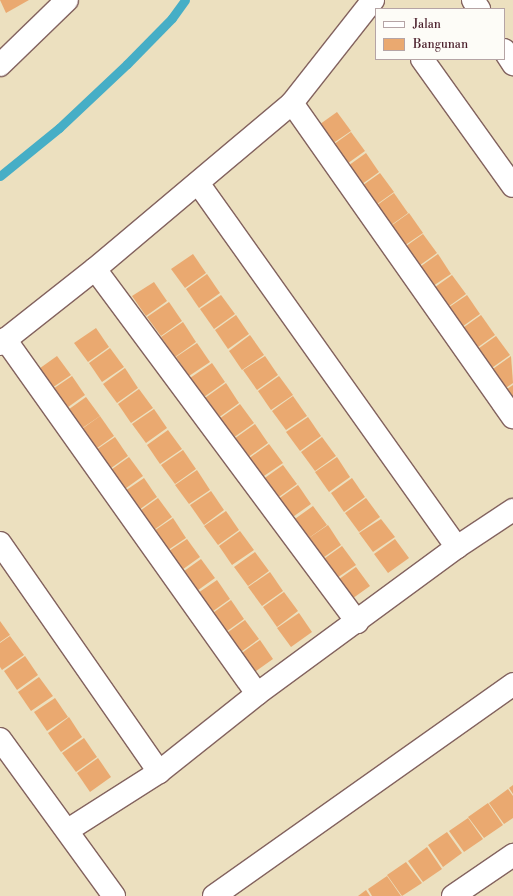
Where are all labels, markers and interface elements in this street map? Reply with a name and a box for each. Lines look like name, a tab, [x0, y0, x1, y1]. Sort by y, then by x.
legend	[375, 8, 505, 60]
text: Jalan	[413, 17, 441, 32]
text: Bangunan	[413, 37, 468, 52]

